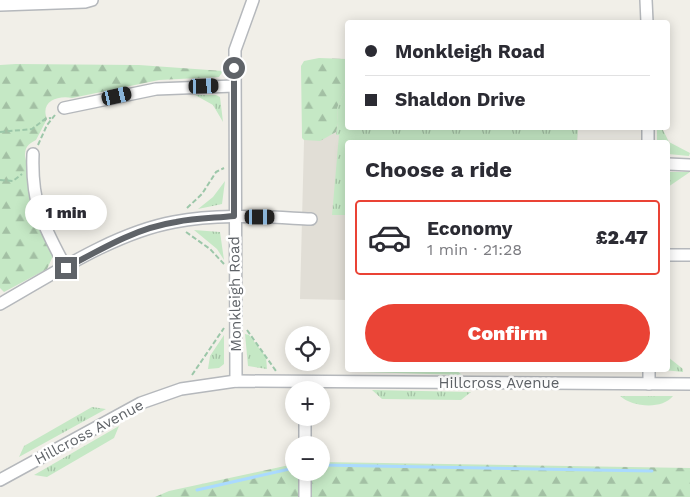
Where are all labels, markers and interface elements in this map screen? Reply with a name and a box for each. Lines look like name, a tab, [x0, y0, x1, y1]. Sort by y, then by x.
text: Monkleigh Road	[395, 40, 545, 63]
route start	[223, 57, 245, 79]
car	[188, 78, 219, 94]
car	[100, 85, 133, 107]
text: Shaldon Drive	[395, 88, 526, 111]
text: Choose a ride	[365, 157, 512, 182]
callout: 1 min	[25, 196, 107, 230]
text: 1 min	[45, 203, 87, 222]
car	[245, 210, 275, 225]
icon: car	[367, 215, 412, 260]
text: Economy	[427, 217, 512, 240]
text: £2.47	[596, 226, 648, 249]
street label: Monkleigh Road	[225, 236, 245, 352]
text: 1 min · 21:28	[427, 240, 522, 259]
route end	[55, 257, 77, 279]
button: Confirm	[365, 304, 650, 362]
map controls	[285, 326, 330, 481]
button: locate	[285, 326, 330, 371]
street label: Hillcross Avenue	[439, 374, 559, 392]
button: +	[285, 381, 330, 426]
street label: Hillcross Avenue	[31, 396, 147, 468]
button: −	[285, 436, 330, 481]

